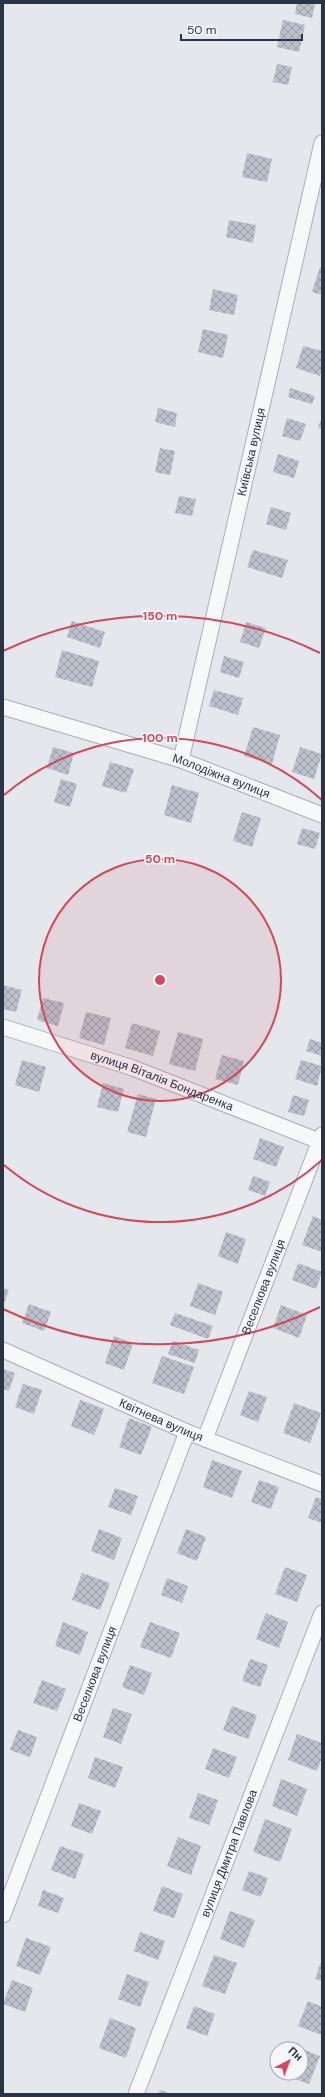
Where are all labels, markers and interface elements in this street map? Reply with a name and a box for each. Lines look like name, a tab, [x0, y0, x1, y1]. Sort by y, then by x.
scale bar	[181, 16, 302, 42]
text: 50 m	[187, 22, 216, 38]
street label: Київська вулиця	[234, 406, 269, 498]
text: 150 m	[143, 608, 177, 624]
text: 100 m	[142, 730, 178, 746]
street label: Молодіжна вулиця	[171, 750, 272, 802]
text: 50 m	[145, 851, 175, 867]
centre of rings	[153, 973, 167, 987]
street label: вулиця Віталія Бондаренка	[89, 1047, 236, 1115]
street label: Веселкова вулиця	[238, 1237, 289, 1337]
street label: Квітнева вулиця	[117, 1395, 205, 1445]
street label: Веселкова вулиця	[69, 1624, 120, 1724]
street label: вулиця Дмитра Павлова	[197, 1787, 261, 1919]
north arrow	[269, 2041, 309, 2081]
text: Пн	[286, 2043, 306, 2064]

